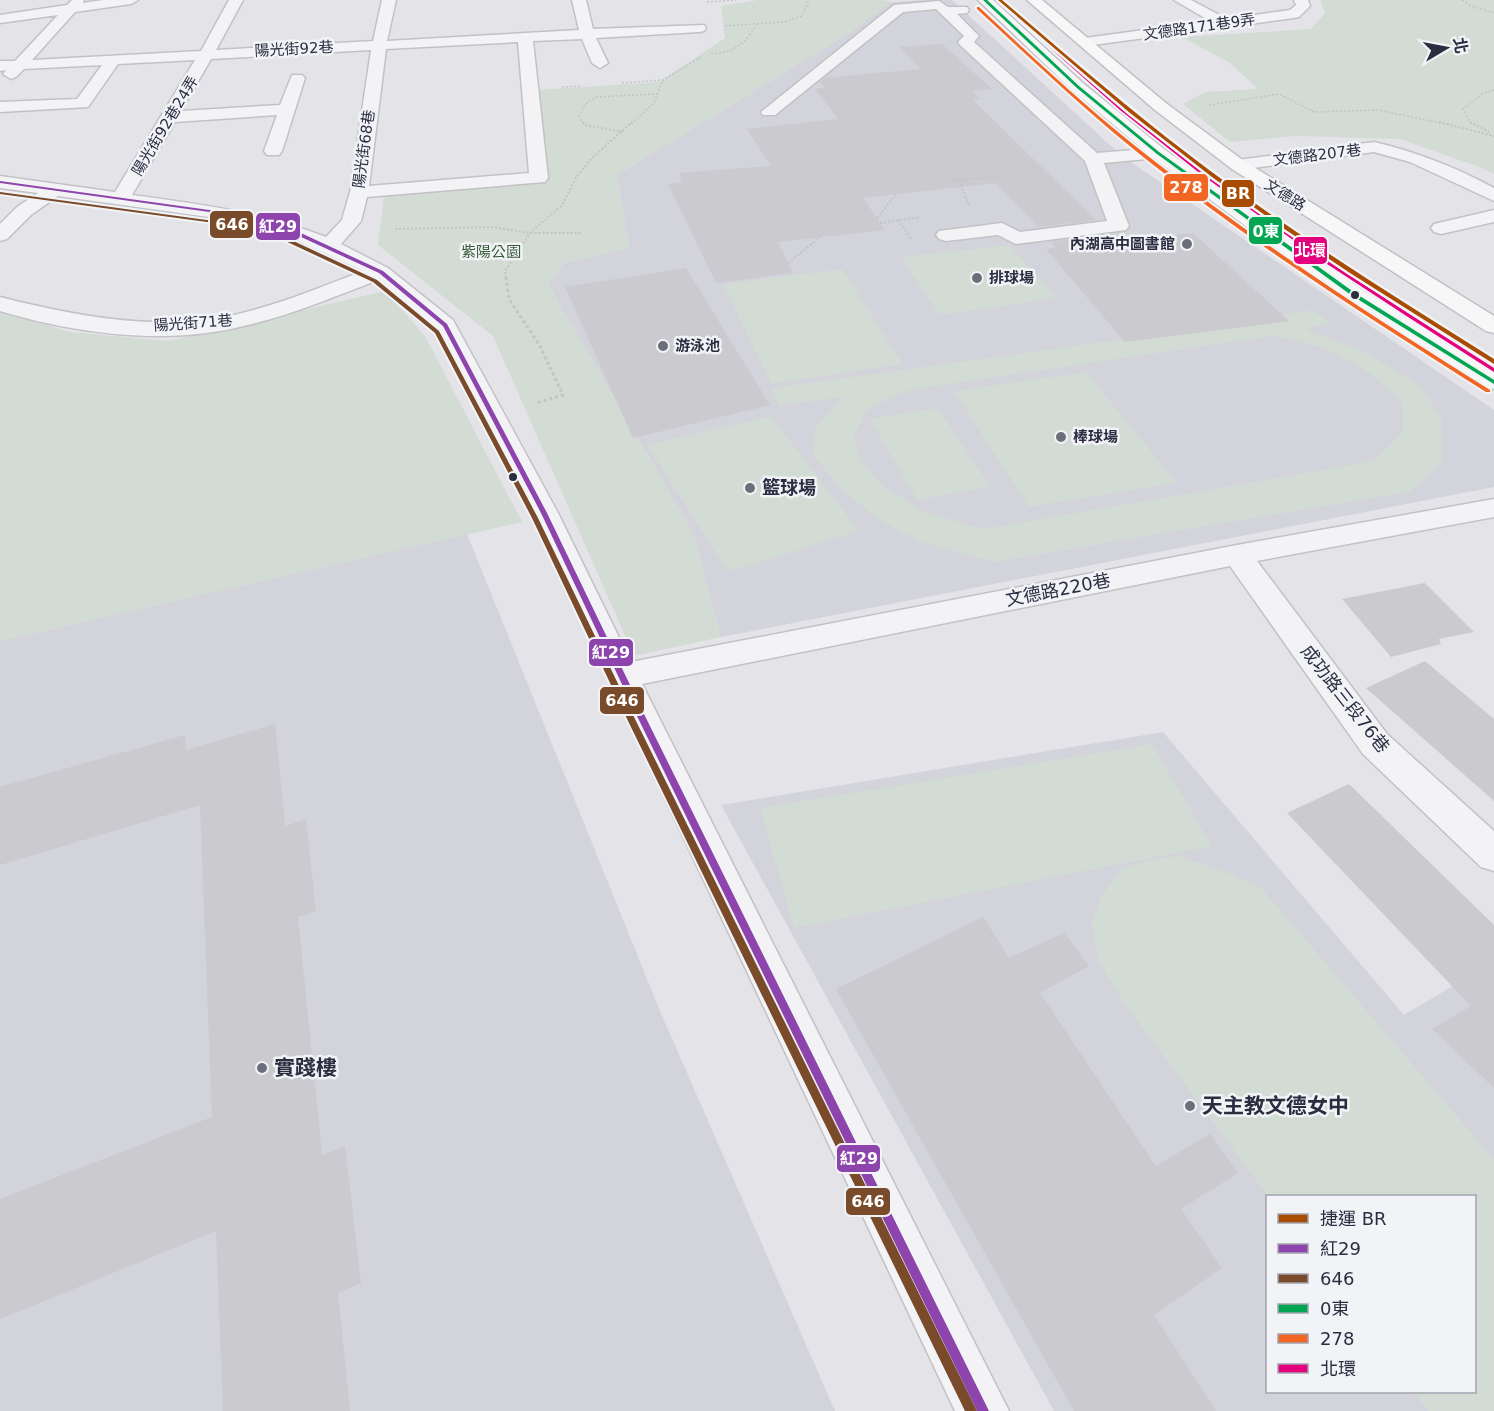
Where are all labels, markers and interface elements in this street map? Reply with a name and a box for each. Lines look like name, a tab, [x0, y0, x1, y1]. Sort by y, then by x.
street label: 文德路171巷9弄	[1142, 10, 1256, 44]
north arrow	[1416, 18, 1476, 78]
text: 北	[1450, 36, 1471, 55]
street label: 陽光街92巷	[254, 38, 334, 60]
street label: 陽光街92巷24弄	[128, 73, 202, 179]
street label: 陽光街68巷	[350, 109, 378, 189]
street label: 文德路207巷	[1272, 141, 1362, 169]
line badge: 278	[1163, 173, 1209, 202]
street label: 文德路	[1261, 175, 1309, 215]
text: 278	[1169, 178, 1203, 197]
line badge: BR	[1221, 179, 1255, 208]
text: BR	[1226, 184, 1250, 203]
line badge: 646	[209, 210, 254, 239]
line badge: 紅29	[255, 212, 301, 241]
text: 646	[215, 215, 249, 234]
line badge: 0東	[1248, 216, 1283, 245]
text: 紅29	[259, 217, 297, 236]
text: 0東	[1252, 222, 1280, 241]
place label: 內湖高中圖書館	[1070, 235, 1175, 253]
line badge: 北環	[1293, 236, 1328, 265]
marker: 內湖高中圖書館	[1180, 237, 1194, 251]
text: 北環	[1294, 241, 1326, 260]
park label: 紫陽公園	[461, 243, 521, 261]
place label: 排球場	[989, 269, 1034, 287]
marker: 排球場	[970, 271, 984, 285]
unlabelled marker	[1349, 289, 1361, 301]
street label: 陽光街71巷	[153, 311, 233, 335]
place label: 游泳池	[675, 337, 720, 355]
marker: 游泳池	[656, 339, 670, 353]
place label: 棒球場	[1073, 428, 1118, 446]
marker: 棒球場	[1054, 430, 1068, 444]
unlabelled marker	[507, 471, 519, 483]
place label: 籃球場	[762, 477, 816, 498]
marker: 籃球場	[743, 481, 757, 495]
street label: 文德路220巷	[1004, 569, 1112, 610]
line badge: 紅29	[588, 638, 634, 667]
street label: 成功路三段76巷	[1297, 641, 1394, 757]
text: 紅29	[592, 643, 630, 662]
line badge: 646	[599, 686, 645, 715]
text: 646	[605, 691, 639, 710]
place label: 實踐樓	[274, 1056, 337, 1080]
marker: 實踐樓	[255, 1061, 269, 1075]
place label: 天主教文德女中	[1202, 1094, 1349, 1118]
marker: 天主教文德女中	[1183, 1099, 1197, 1113]
line badge: 紅29	[836, 1144, 881, 1173]
text: 紅29	[840, 1149, 878, 1168]
line badge: 646	[845, 1187, 891, 1216]
text: 646	[851, 1192, 885, 1211]
legend	[1266, 1195, 1476, 1393]
text: 捷運 BR	[1320, 1208, 1387, 1229]
text: 紅29	[1320, 1238, 1361, 1259]
text: 646	[1320, 1268, 1354, 1289]
text: 0東	[1320, 1298, 1349, 1319]
text: 278	[1320, 1328, 1354, 1349]
text: 北環	[1320, 1358, 1356, 1379]

